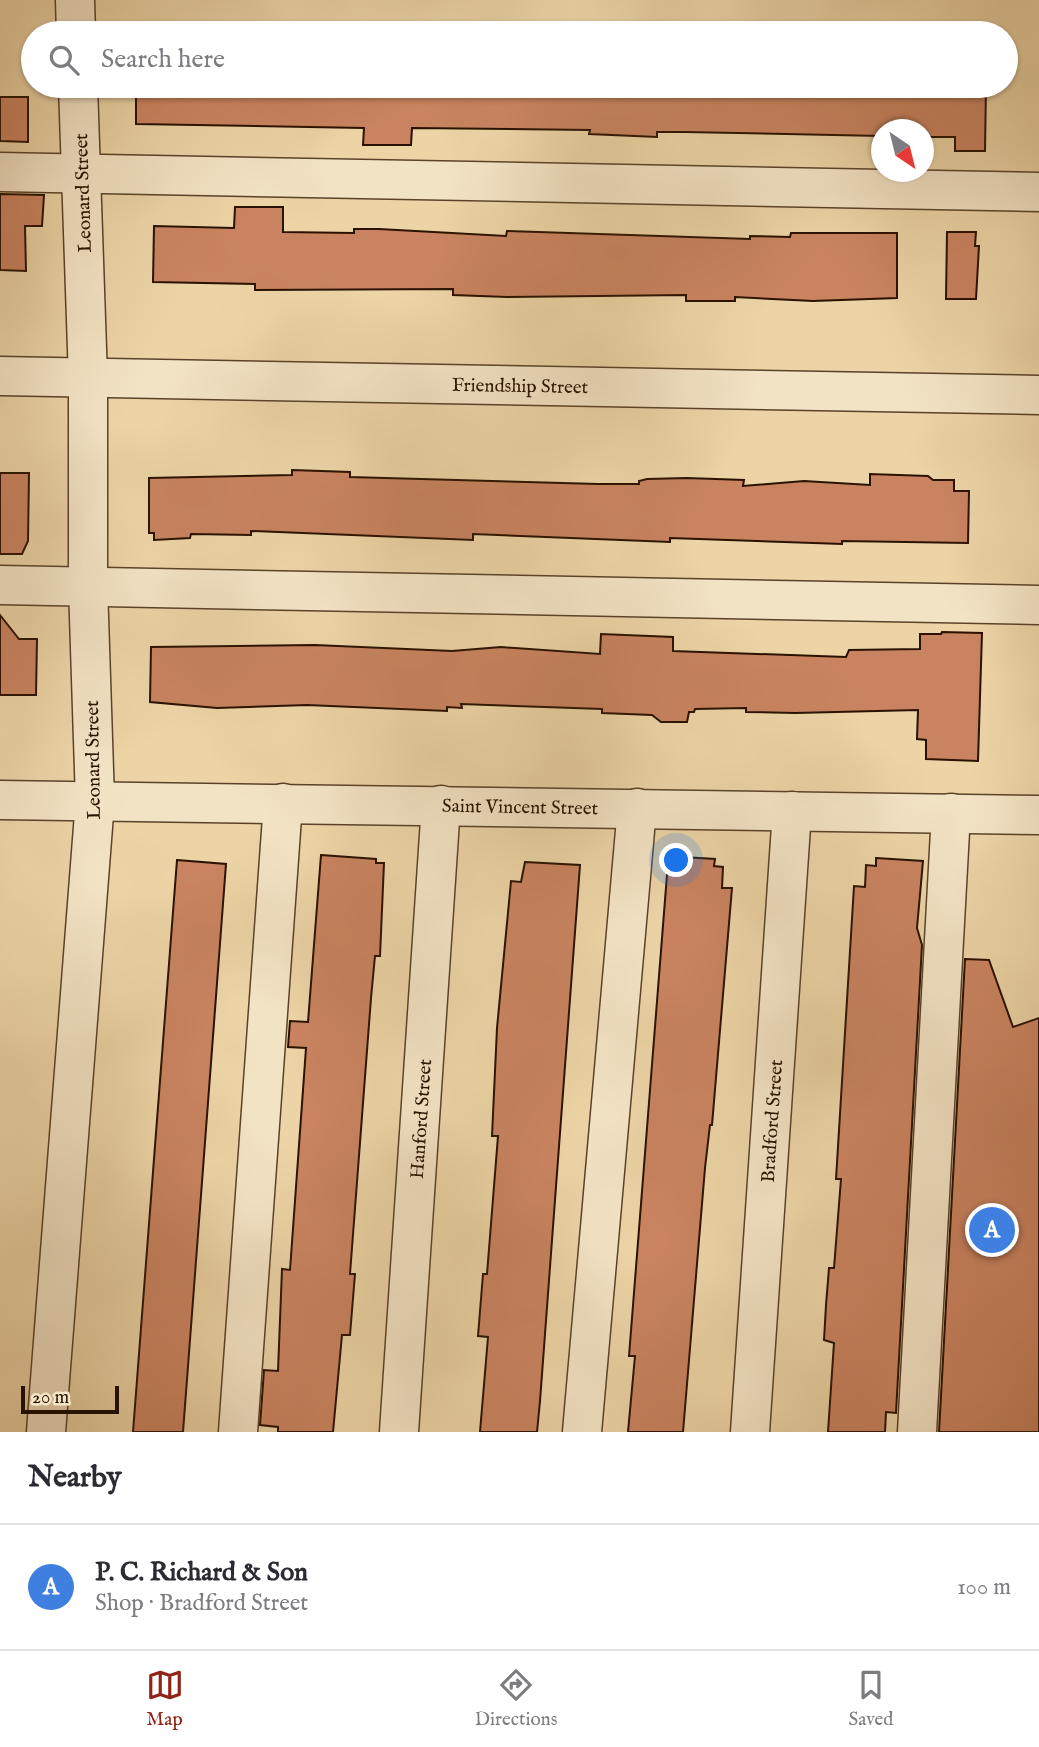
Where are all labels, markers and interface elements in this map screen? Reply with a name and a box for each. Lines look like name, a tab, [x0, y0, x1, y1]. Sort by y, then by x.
search box	[21, 21, 1018, 98]
icon: search	[45, 41, 83, 79]
text: Search here	[101, 43, 225, 76]
north arrow	[871, 119, 934, 182]
street label: Leonard Street	[70, 132, 98, 253]
street label: Friendship Street	[452, 374, 589, 400]
street label: Leonard Street	[81, 700, 107, 820]
street label: Saint Vincent Street	[442, 795, 599, 821]
your location	[659, 843, 693, 877]
street label: Hanford Street	[406, 1058, 438, 1180]
street label: Bradford Street	[757, 1058, 789, 1183]
pin: A	[969, 1204, 1015, 1256]
scale bar	[21, 1383, 119, 1415]
text: 20 m	[32, 1386, 69, 1410]
text: Nearby	[28, 1459, 121, 1497]
text: P. C. Richard & Son	[95, 1556, 308, 1589]
text: A	[43, 1573, 59, 1602]
text: 100 m	[957, 1573, 1011, 1602]
text: Shop · Bradford Street	[95, 1589, 308, 1618]
tab: Map	[146, 1666, 184, 1732]
tab: Directions	[475, 1666, 557, 1732]
tab: Saved	[848, 1666, 893, 1732]

